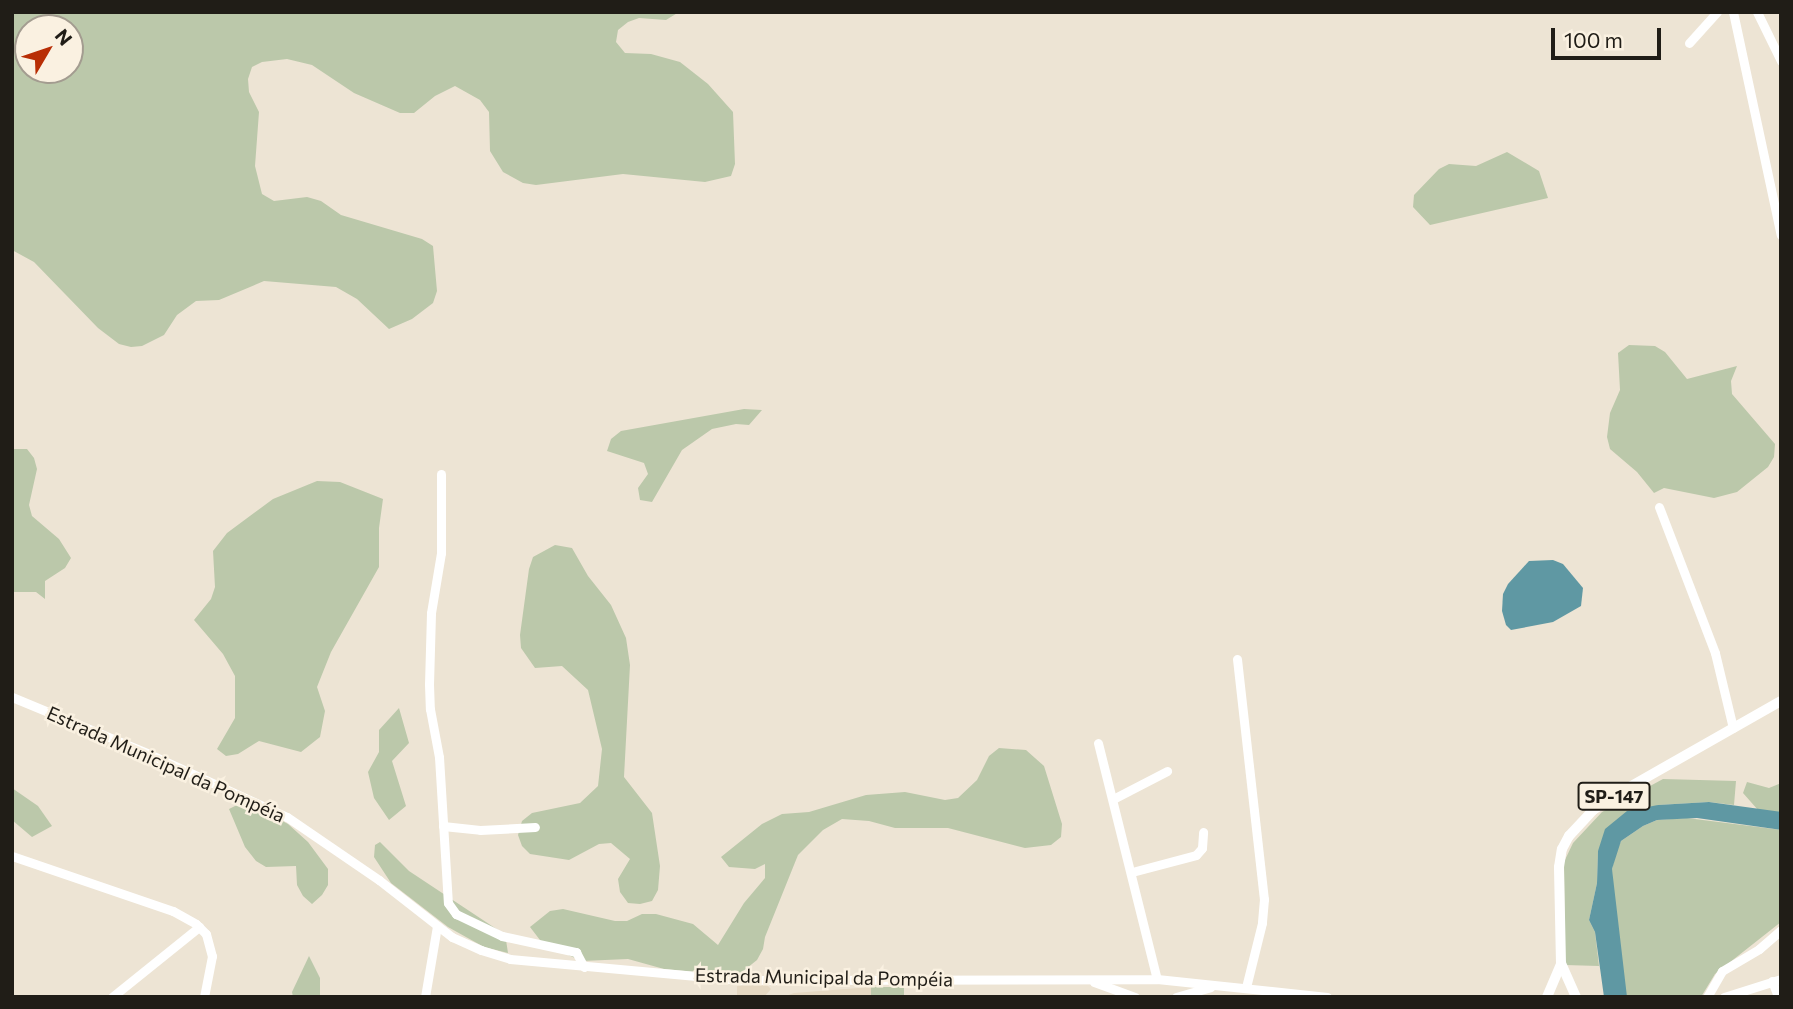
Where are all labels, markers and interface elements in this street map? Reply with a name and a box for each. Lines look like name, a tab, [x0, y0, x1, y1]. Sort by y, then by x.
north arrow	[14, 14, 84, 84]
scale bar	[1555, 14, 1665, 58]
text: N	[51, 24, 78, 50]
text: 100 m	[1564, 27, 1623, 52]
street label: Estrada Municipal da Pompéia	[43, 701, 289, 827]
road number: SP-147	[1577, 782, 1651, 810]
street label: Estrada Municipal da Pompéia	[695, 963, 953, 991]

